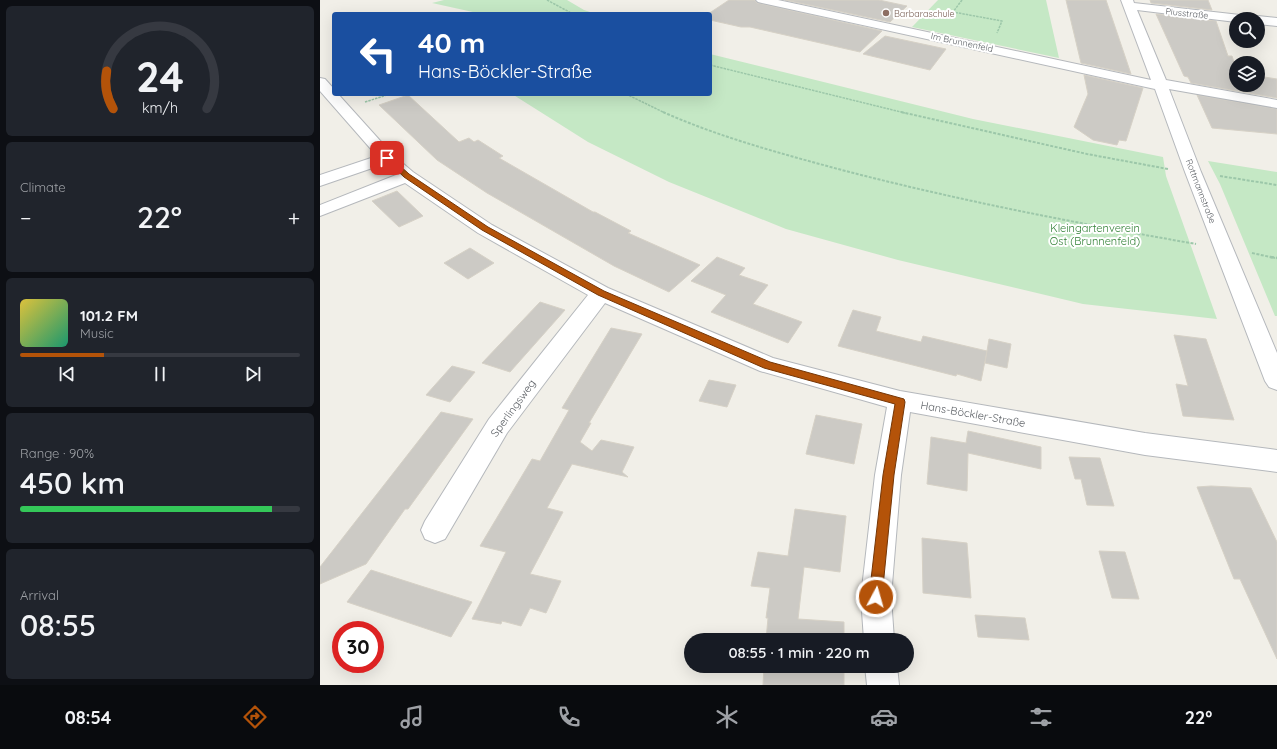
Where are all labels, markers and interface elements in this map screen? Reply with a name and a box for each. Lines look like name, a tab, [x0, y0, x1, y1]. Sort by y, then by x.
street label: Piusstraße	[1165, 5, 1209, 21]
marker: Barbaraschule	[881, 8, 891, 18]
place label: Barbaraschule	[894, 8, 955, 19]
map controls	[1229, 12, 1265, 92]
button: search	[1229, 12, 1265, 48]
text: 40 m	[418, 25, 485, 60]
icon: left	[352, 28, 404, 80]
street label: Im Brunnenfeld	[930, 30, 994, 54]
text: 24	[136, 50, 184, 102]
button: layers	[1229, 56, 1265, 92]
text: Hans-Böckler-Straße	[418, 60, 592, 83]
text: km/h	[142, 98, 178, 116]
pin	[370, 141, 404, 175]
icon: arrive	[376, 147, 398, 169]
street label: Rottmannstraße	[1184, 157, 1218, 225]
text: Climate	[20, 179, 66, 195]
text: 22°	[137, 198, 182, 236]
text: −	[20, 204, 31, 232]
text: +	[288, 204, 300, 232]
park label: Kleingartenverein Ost (Brunnenfeld)	[1050, 221, 1140, 248]
text: 101.2 FM	[80, 306, 138, 325]
text: Music	[80, 325, 114, 341]
icon: previous	[56, 363, 78, 385]
icon: pause	[149, 363, 171, 385]
icon: next	[242, 363, 264, 385]
street label: Sperlingsweg	[487, 376, 539, 440]
street label: Hans-Böckler-Straße	[919, 398, 1027, 430]
text: Range · 90%	[20, 445, 94, 461]
text: 450 km	[20, 464, 125, 502]
position arrow	[855, 576, 897, 618]
text: Arrival	[20, 587, 59, 603]
text: 08:55	[20, 606, 96, 644]
speed limit sign: 30	[332, 621, 384, 673]
text: 08:55 · 1 min · 220 m	[729, 643, 870, 662]
icon: directions	[241, 703, 269, 731]
icon: music	[398, 703, 426, 731]
icon: phone	[555, 703, 583, 731]
icon: climate	[713, 703, 741, 731]
icon: car	[870, 703, 898, 731]
icon: filters	[1027, 703, 1055, 731]
text: 08:54	[65, 706, 111, 729]
text: 22°	[1185, 706, 1212, 729]

